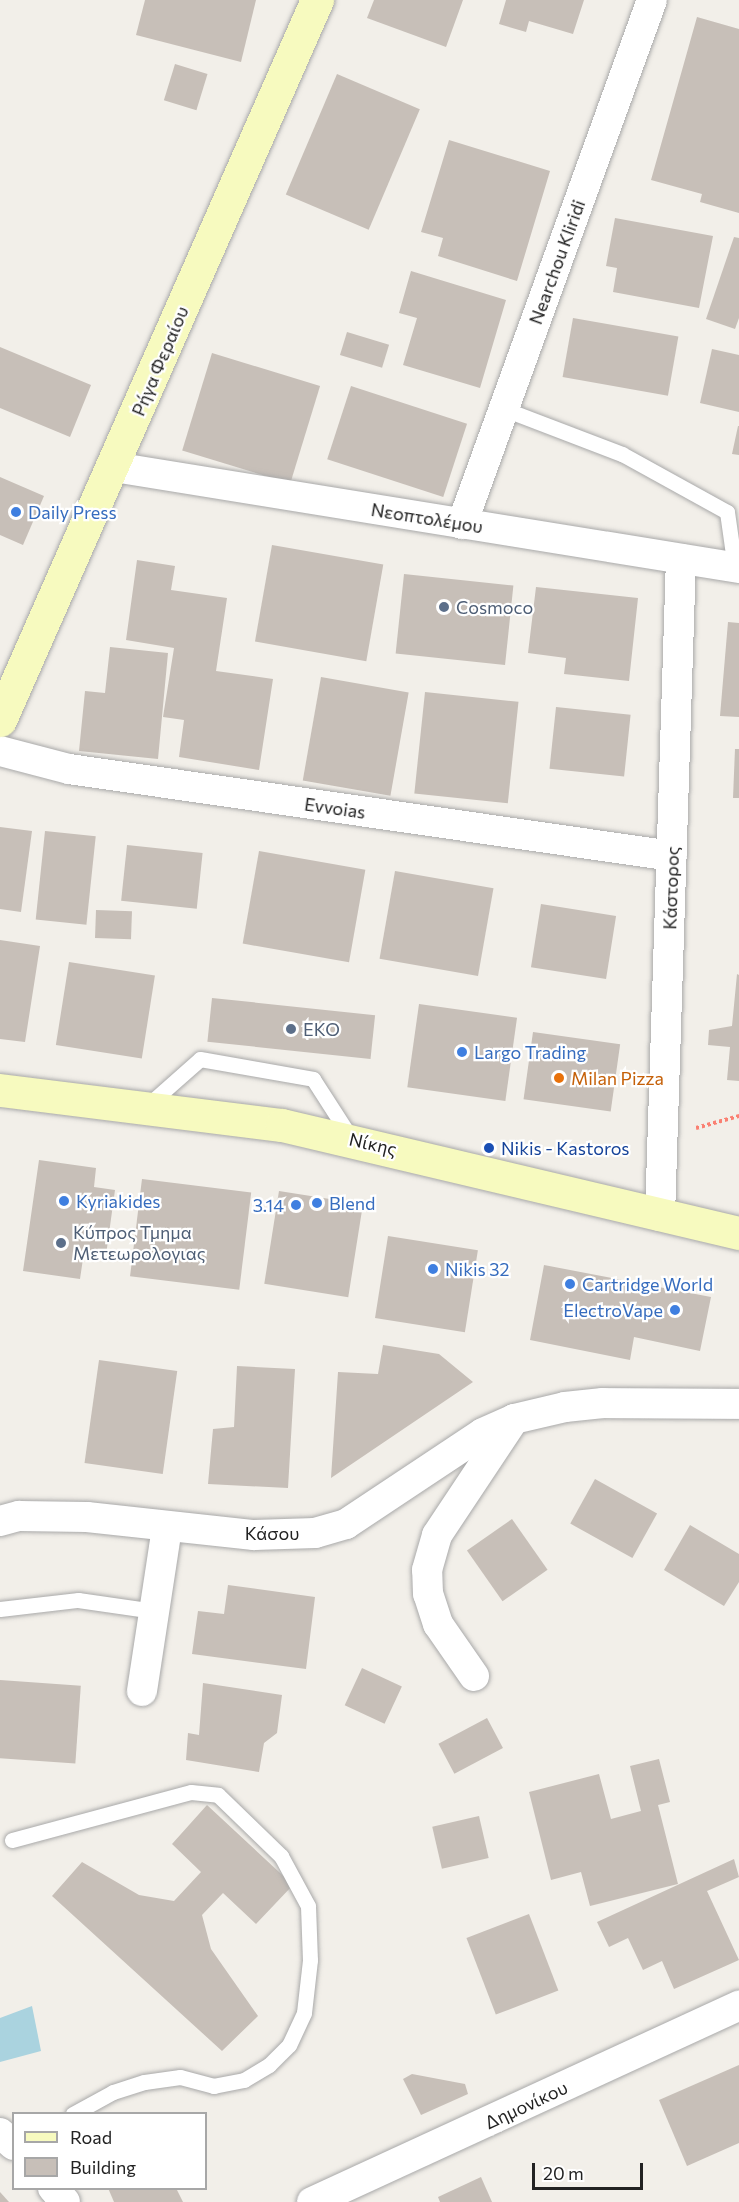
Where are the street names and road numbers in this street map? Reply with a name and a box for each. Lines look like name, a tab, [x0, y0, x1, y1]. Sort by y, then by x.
street label: Nearchou Kliridi	[524, 197, 590, 327]
street label: Ρήγα Φεραίου	[127, 303, 193, 419]
street label: Νεοπτολέμου	[370, 499, 484, 537]
street label: Evvoias	[303, 793, 367, 823]
street label: Κάστορος	[659, 846, 683, 930]
street label: Νίκης	[347, 1128, 399, 1160]
street label: Κάσου	[245, 1522, 299, 1544]
street label: Δημονίκου	[481, 2076, 571, 2134]

